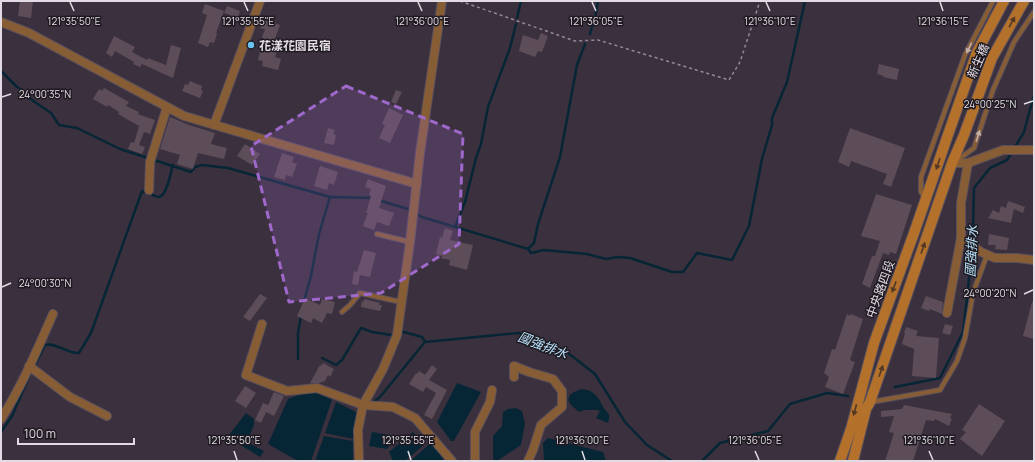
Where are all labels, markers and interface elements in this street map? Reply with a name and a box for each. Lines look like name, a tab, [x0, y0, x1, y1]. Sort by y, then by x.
text: 121°35'50"E	[48, 14, 101, 28]
text: 121°35'55"E	[222, 14, 275, 28]
text: 121°36'00"E	[395, 14, 449, 28]
text: 121°36'05"E	[569, 14, 623, 28]
text: 121°36'10"E	[744, 14, 796, 28]
text: 121°36'15"E	[917, 14, 969, 28]
one-way arrow	[1008, 16, 1015, 28]
place label: 花漾花園民宿	[259, 37, 331, 54]
marker: 花漾花園民宿	[246, 40, 256, 50]
street label: 新生橋	[963, 41, 993, 81]
one-way arrow	[966, 42, 972, 54]
text: 24°00'35"N	[19, 87, 71, 101]
text: 24°00'25"N	[964, 97, 1016, 111]
one-way arrow	[975, 130, 981, 142]
one-way arrow	[934, 158, 940, 170]
water label: 國強排水	[961, 224, 981, 277]
one-way arrow	[920, 241, 926, 253]
street label: 中央路四段	[862, 258, 898, 320]
text: 24°00'30"N	[19, 276, 71, 290]
one-way arrow	[891, 281, 897, 293]
text: 24°00'20"N	[964, 286, 1017, 300]
water label: 國強排水	[515, 327, 571, 363]
one-way arrow	[878, 364, 884, 376]
one-way arrow	[852, 404, 858, 417]
scale bar	[18, 420, 134, 446]
text: 100 m	[24, 425, 56, 442]
text: 121°35'50"E	[208, 433, 261, 447]
text: 121°35'55"E	[382, 433, 435, 447]
text: 121°36'00"E	[555, 433, 609, 447]
text: 121°36'05"E	[728, 433, 782, 447]
text: 121°36'10"E	[903, 433, 955, 447]

